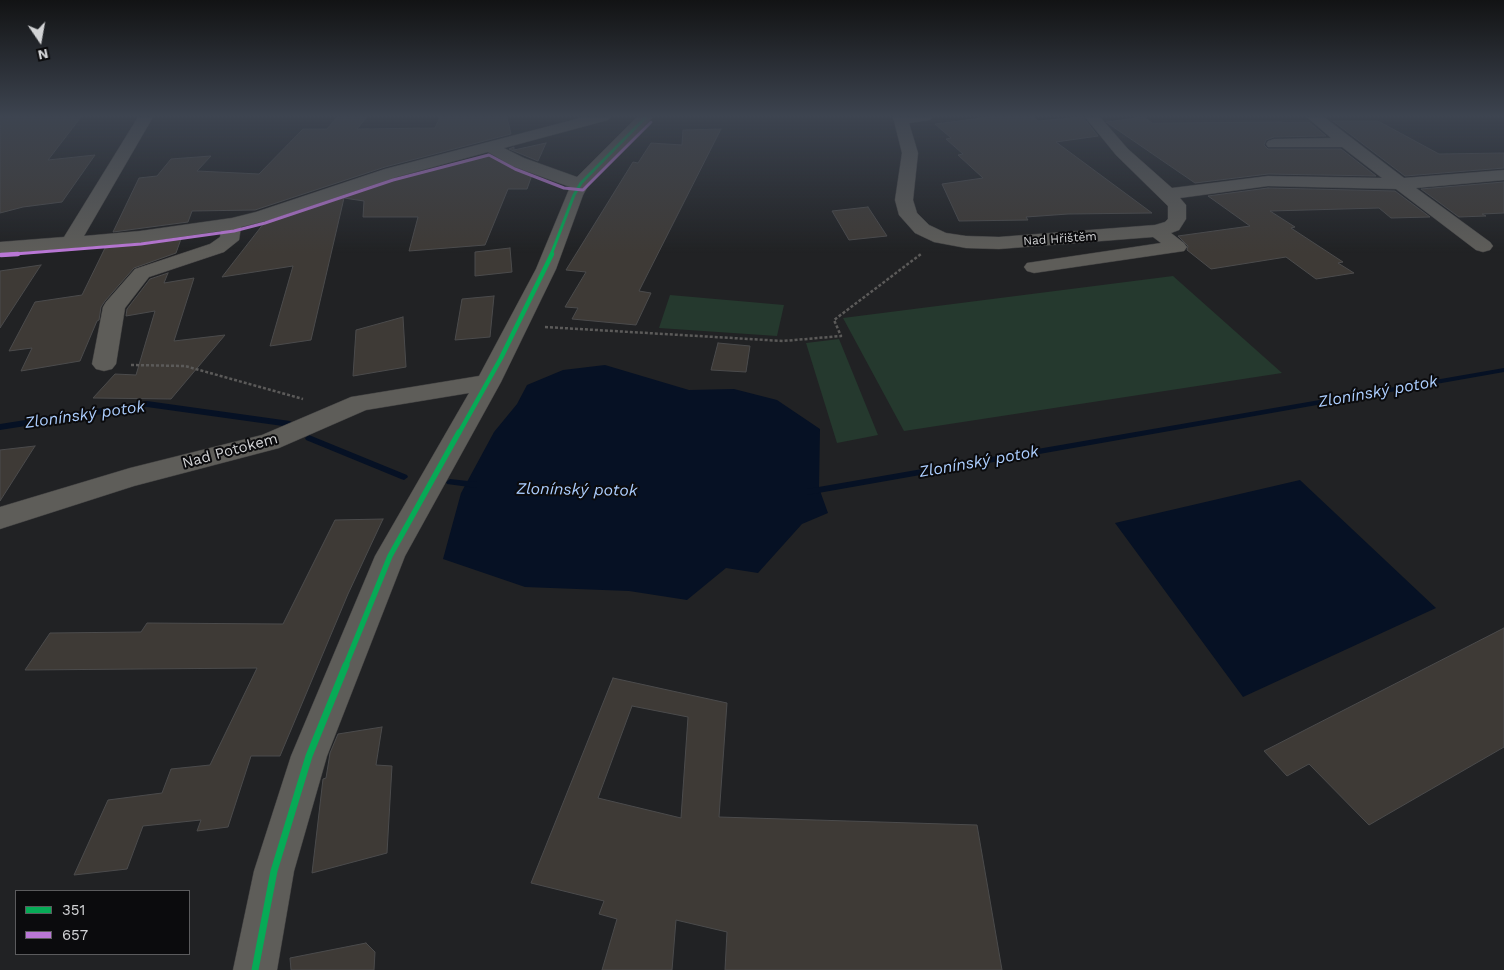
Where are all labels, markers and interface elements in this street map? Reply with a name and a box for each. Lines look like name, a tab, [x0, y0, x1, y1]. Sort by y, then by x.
north arrow	[15, 15, 65, 65]
text: N	[36, 46, 50, 64]
street label: Nad Hřištěm	[1023, 229, 1097, 249]
water label: Zlonínský potok	[1317, 372, 1439, 412]
water label: Zlonínský potok	[24, 397, 146, 433]
street label: Nad Potokem	[180, 430, 280, 472]
water label: Zlonínský potok	[918, 442, 1040, 482]
water label: Zlonínský potok	[516, 479, 638, 501]
legend	[15, 890, 190, 955]
text: 351	[62, 901, 85, 919]
text: 657	[62, 926, 88, 944]

